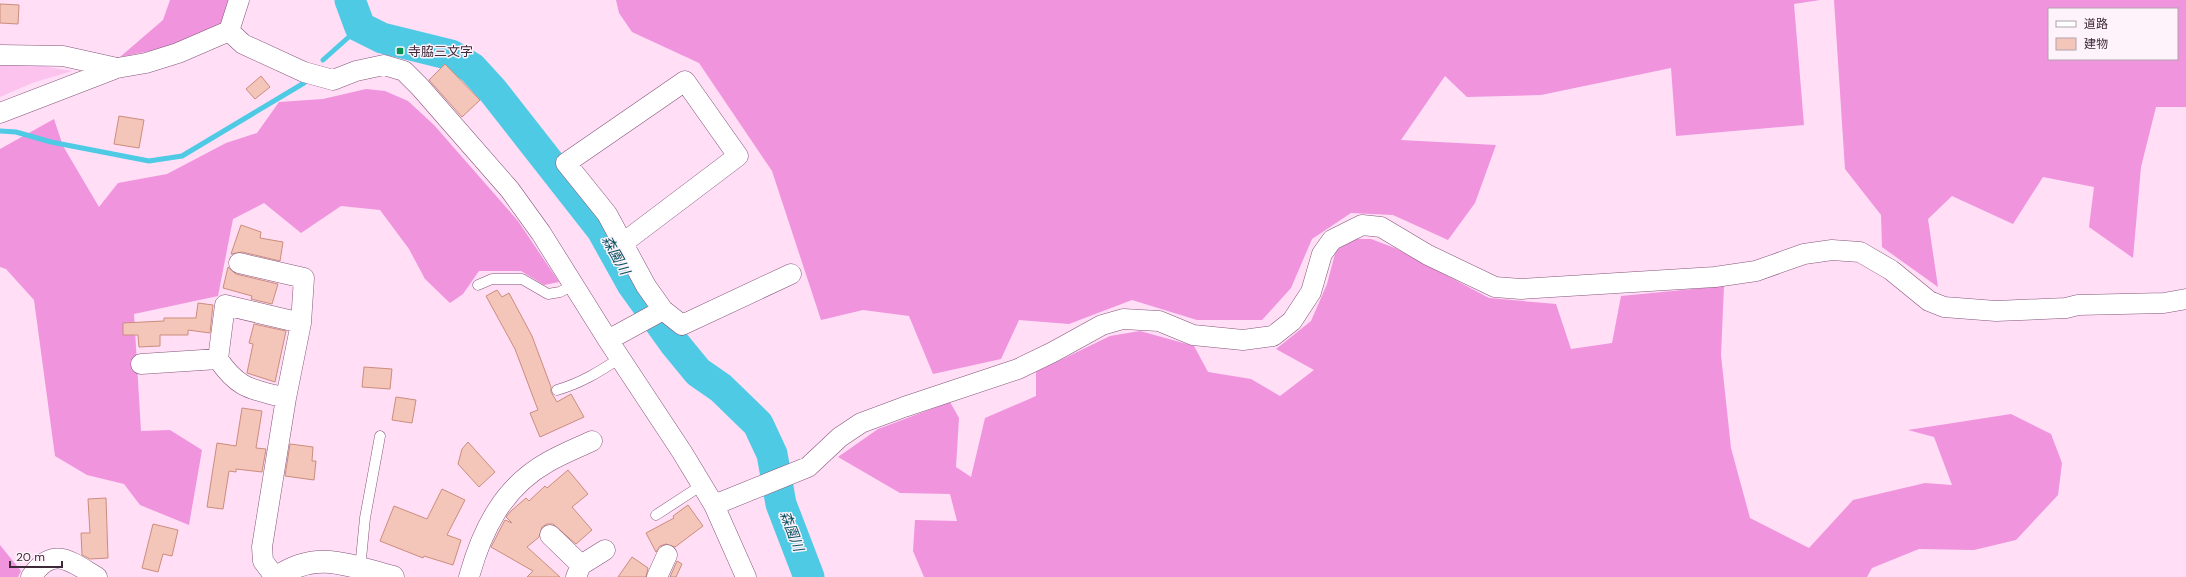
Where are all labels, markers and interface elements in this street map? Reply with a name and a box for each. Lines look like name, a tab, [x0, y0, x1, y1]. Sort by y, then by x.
legend	[2048, 8, 2178, 60]
text: 道路	[2084, 16, 2108, 32]
text: 建物	[2084, 36, 2108, 52]
place label: 寺脇三文字	[408, 43, 473, 60]
marker: 寺脇三文字	[395, 46, 405, 56]
water label: 森園川	[598, 232, 635, 279]
water label: 森園川	[776, 508, 809, 556]
scale bar	[10, 543, 62, 569]
text: 20 m	[16, 549, 45, 565]

